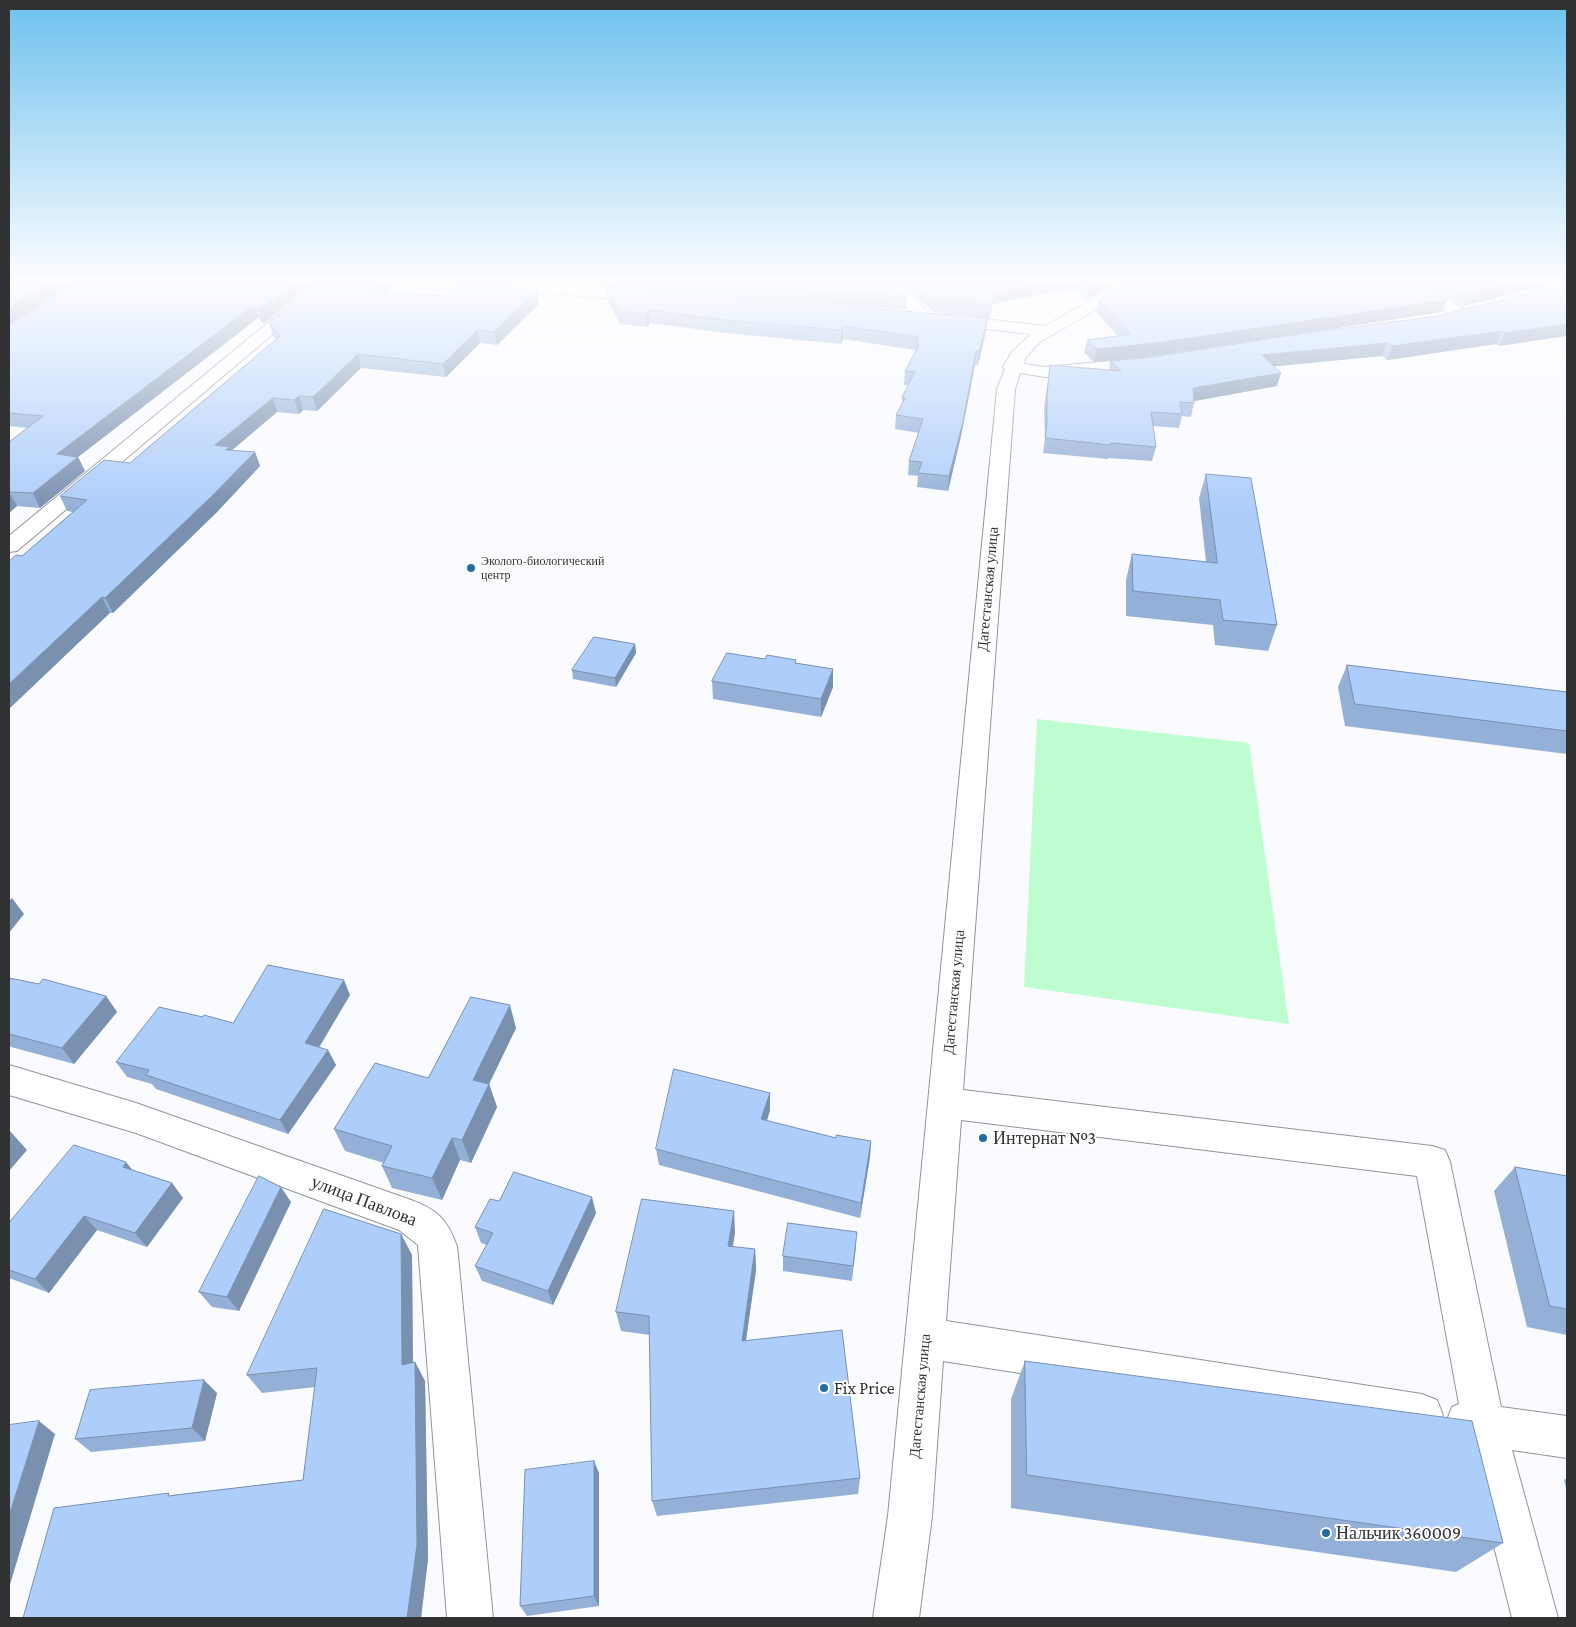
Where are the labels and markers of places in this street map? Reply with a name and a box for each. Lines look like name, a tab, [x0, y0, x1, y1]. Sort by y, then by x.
place label: Эколого-биологический центр	[481, 554, 604, 582]
marker: Эколого-биологический центр	[465, 562, 477, 574]
place label: Интернат №3	[993, 1127, 1096, 1149]
marker: Интернат №3	[977, 1132, 989, 1144]
place label: Fix Price	[834, 1377, 895, 1399]
marker: Fix Price	[818, 1382, 830, 1394]
place label: Нальчик 360009	[1336, 1522, 1461, 1544]
marker: Нальчик 360009	[1320, 1527, 1332, 1539]

